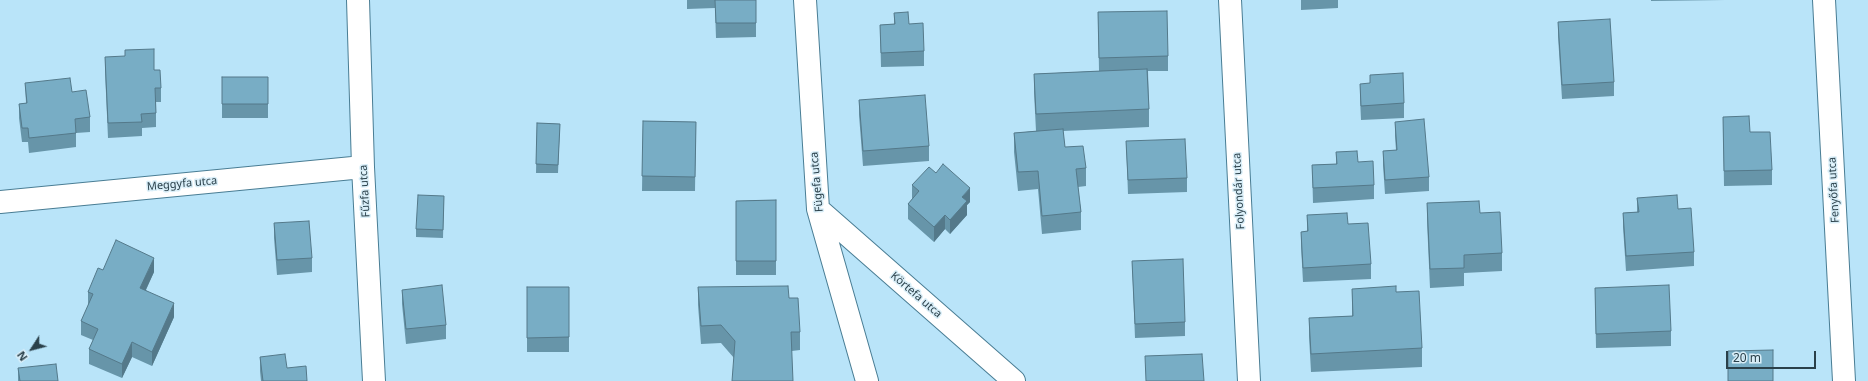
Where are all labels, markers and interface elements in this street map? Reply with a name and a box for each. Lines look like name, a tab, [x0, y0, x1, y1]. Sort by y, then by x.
street label: Fügefa utca	[808, 151, 826, 213]
street label: Folyondár utca	[1230, 152, 1248, 230]
street label: Fenyőfa utca	[1826, 157, 1842, 223]
street label: Fűzfa utca	[357, 164, 373, 218]
street label: Meggyfa utca	[146, 174, 218, 194]
street label: Körtefa utca	[888, 269, 944, 321]
north arrow	[12, 329, 52, 369]
scale bar	[1728, 343, 1818, 369]
text: N	[13, 348, 31, 364]
text: 20 m	[1733, 349, 1761, 366]

